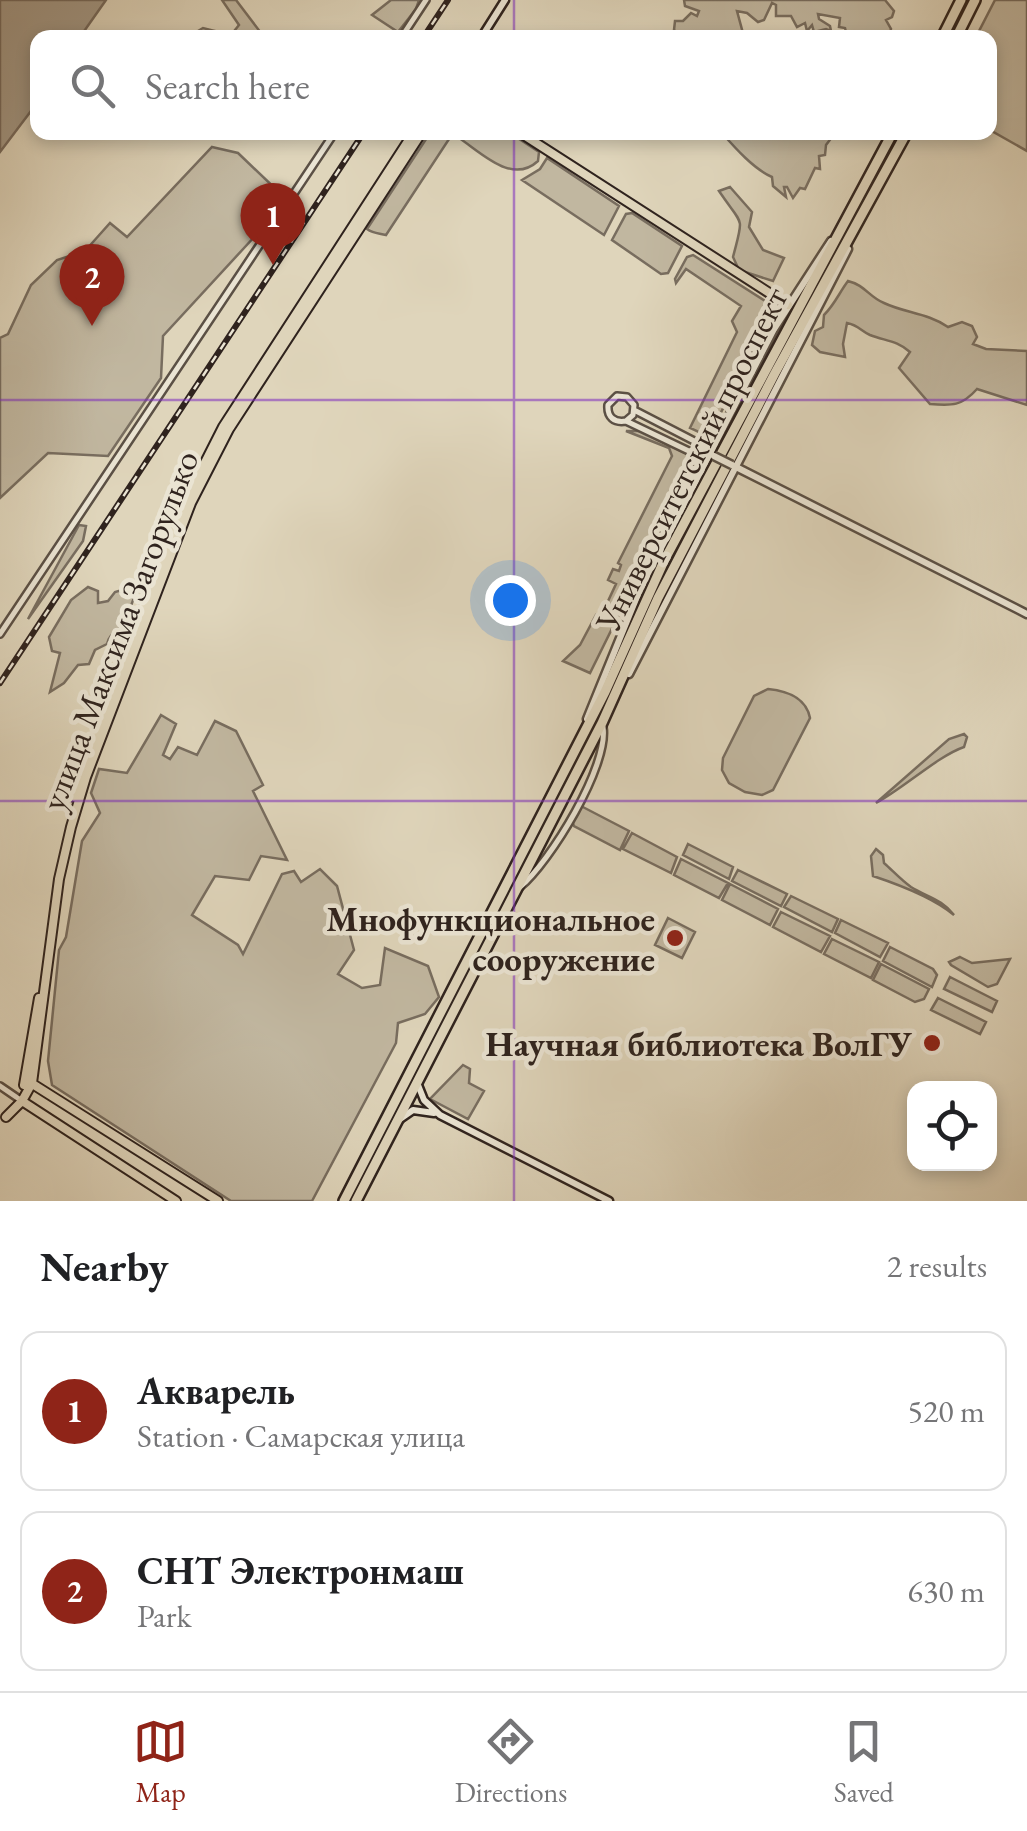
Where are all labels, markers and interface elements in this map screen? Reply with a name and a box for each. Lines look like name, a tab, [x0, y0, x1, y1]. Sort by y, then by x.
search box	[30, 30, 997, 140]
icon: search	[65, 58, 120, 113]
text: Search here	[145, 61, 310, 110]
pin: 1	[240, 182, 306, 265]
pin: 2	[59, 244, 124, 326]
street label: Университетский проспект	[584, 279, 798, 640]
street label: улица Максима Загорулько	[30, 444, 209, 817]
your location	[485, 575, 536, 626]
place label: Мнофункциональное сооружение	[326, 896, 655, 981]
marker: Мнофункциональное сооружение	[664, 927, 686, 949]
place label: Научная библиотека ВолГУ	[486, 1021, 912, 1066]
marker: Научная библиотека ВолГУ	[921, 1032, 943, 1054]
map controls	[907, 1081, 997, 1171]
button: locate	[907, 1081, 997, 1171]
text: Nearby	[40, 1239, 169, 1294]
text: 2 results	[887, 1245, 987, 1287]
text: Акварель	[137, 1366, 295, 1415]
text: 1	[66, 1390, 83, 1432]
text: 520 m	[908, 1390, 985, 1432]
text: Station · Самарская улица	[137, 1415, 465, 1457]
text: СНТ Электронмаш	[137, 1546, 464, 1595]
text: 2	[66, 1570, 83, 1612]
text: 630 m	[908, 1570, 985, 1612]
text: Park	[137, 1595, 192, 1637]
tab: Map	[133, 1714, 188, 1810]
tab: Directions	[455, 1714, 567, 1810]
tab: Saved	[834, 1714, 894, 1810]

